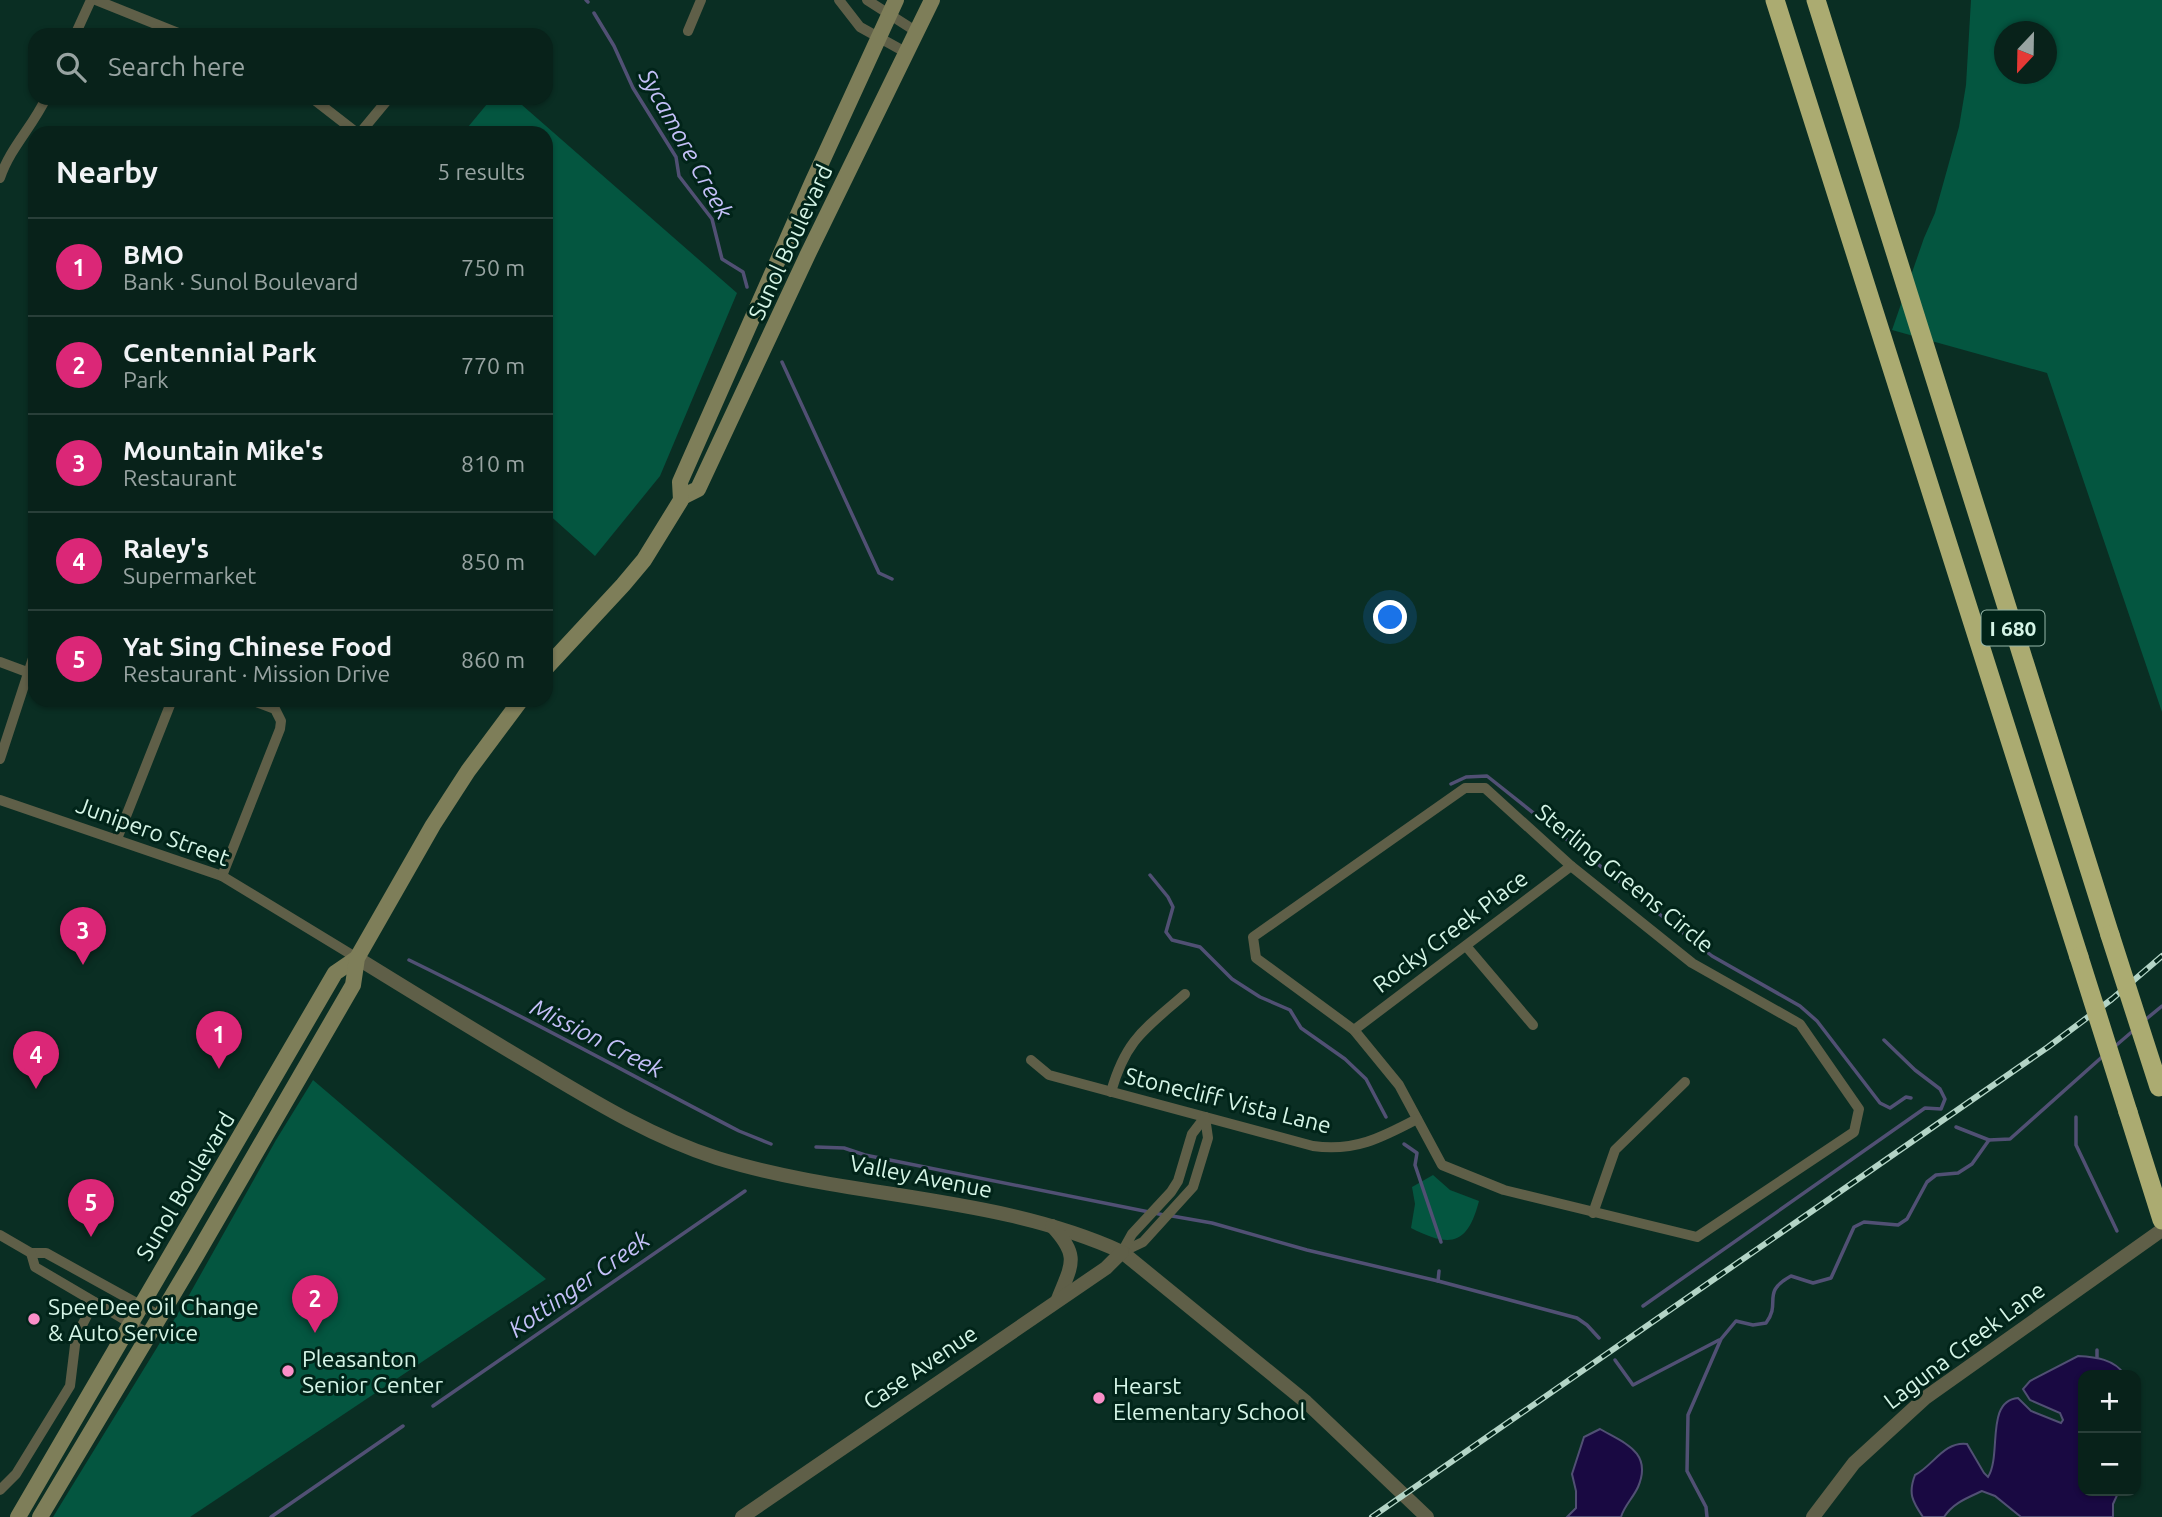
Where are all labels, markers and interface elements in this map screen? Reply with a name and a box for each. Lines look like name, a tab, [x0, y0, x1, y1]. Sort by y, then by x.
north arrow	[1994, 21, 2057, 84]
search box	[28, 28, 553, 105]
icon: search	[52, 48, 90, 86]
text: Search here	[108, 52, 245, 81]
water label: Sycamore Creek	[633, 63, 739, 224]
text: Nearby	[56, 155, 158, 189]
text: 5 results	[437, 159, 525, 184]
street label: Sunol Boulevard	[743, 161, 837, 323]
text: BMO	[123, 240, 184, 269]
text: 1	[73, 255, 85, 280]
text: 750 m	[461, 255, 525, 280]
text: Bank · Sunol Boulevard	[123, 269, 359, 294]
text: Centennial Park	[123, 338, 317, 367]
text: 2	[73, 353, 85, 378]
text: 770 m	[461, 353, 525, 378]
text: Park	[123, 367, 169, 392]
text: Mountain Mike's	[123, 436, 323, 465]
text: 3	[73, 451, 85, 476]
text: 810 m	[461, 451, 525, 476]
text: Restaurant	[123, 465, 237, 490]
text: Raley's	[123, 534, 209, 563]
text: 4	[73, 549, 85, 574]
text: 850 m	[461, 549, 525, 574]
text: Supermarket	[123, 563, 256, 588]
your location	[1373, 600, 1407, 634]
road number: I 680	[1982, 610, 2044, 646]
text: Yat Sing Chinese Food	[123, 632, 392, 661]
text: 5	[73, 647, 85, 672]
text: 860 m	[461, 647, 525, 672]
text: Restaurant · Mission Drive	[123, 661, 390, 686]
street label: Junipero Street	[73, 792, 233, 870]
street label: Sterling Greens Circle	[1531, 799, 1719, 957]
street label: Rocky Creek Place	[1368, 865, 1532, 997]
pin: 3	[60, 907, 106, 965]
water label: Mission Creek	[526, 993, 668, 1083]
pin: 1	[196, 1011, 242, 1069]
pin: 4	[13, 1031, 59, 1089]
street label: Stonecliff Vista Lane	[1122, 1062, 1334, 1138]
street label: Sunol Boulevard	[131, 1107, 239, 1265]
street label: Valley Avenue	[848, 1150, 994, 1202]
pin: 5	[68, 1179, 114, 1237]
water label: Kottinger Creek	[503, 1225, 655, 1343]
pin: 2	[292, 1275, 338, 1333]
street label: Laguna Creek Lane	[1879, 1276, 2049, 1414]
place label: SpeeDee Oil Change & Auto Service	[48, 1294, 259, 1345]
marker: SpeeDee Oil Change & Auto Service	[26, 1311, 42, 1327]
street label: Case Avenue	[859, 1320, 981, 1414]
place label: Pleasanton Senior Center	[302, 1346, 444, 1397]
marker: Pleasanton Senior Center	[280, 1363, 296, 1379]
map controls	[2078, 1370, 2141, 1496]
button: +	[2078, 1370, 2141, 1433]
place label: Hearst Elementary School	[1113, 1373, 1306, 1424]
marker: Hearst Elementary School	[1091, 1390, 1107, 1406]
button: −	[2078, 1433, 2141, 1496]

